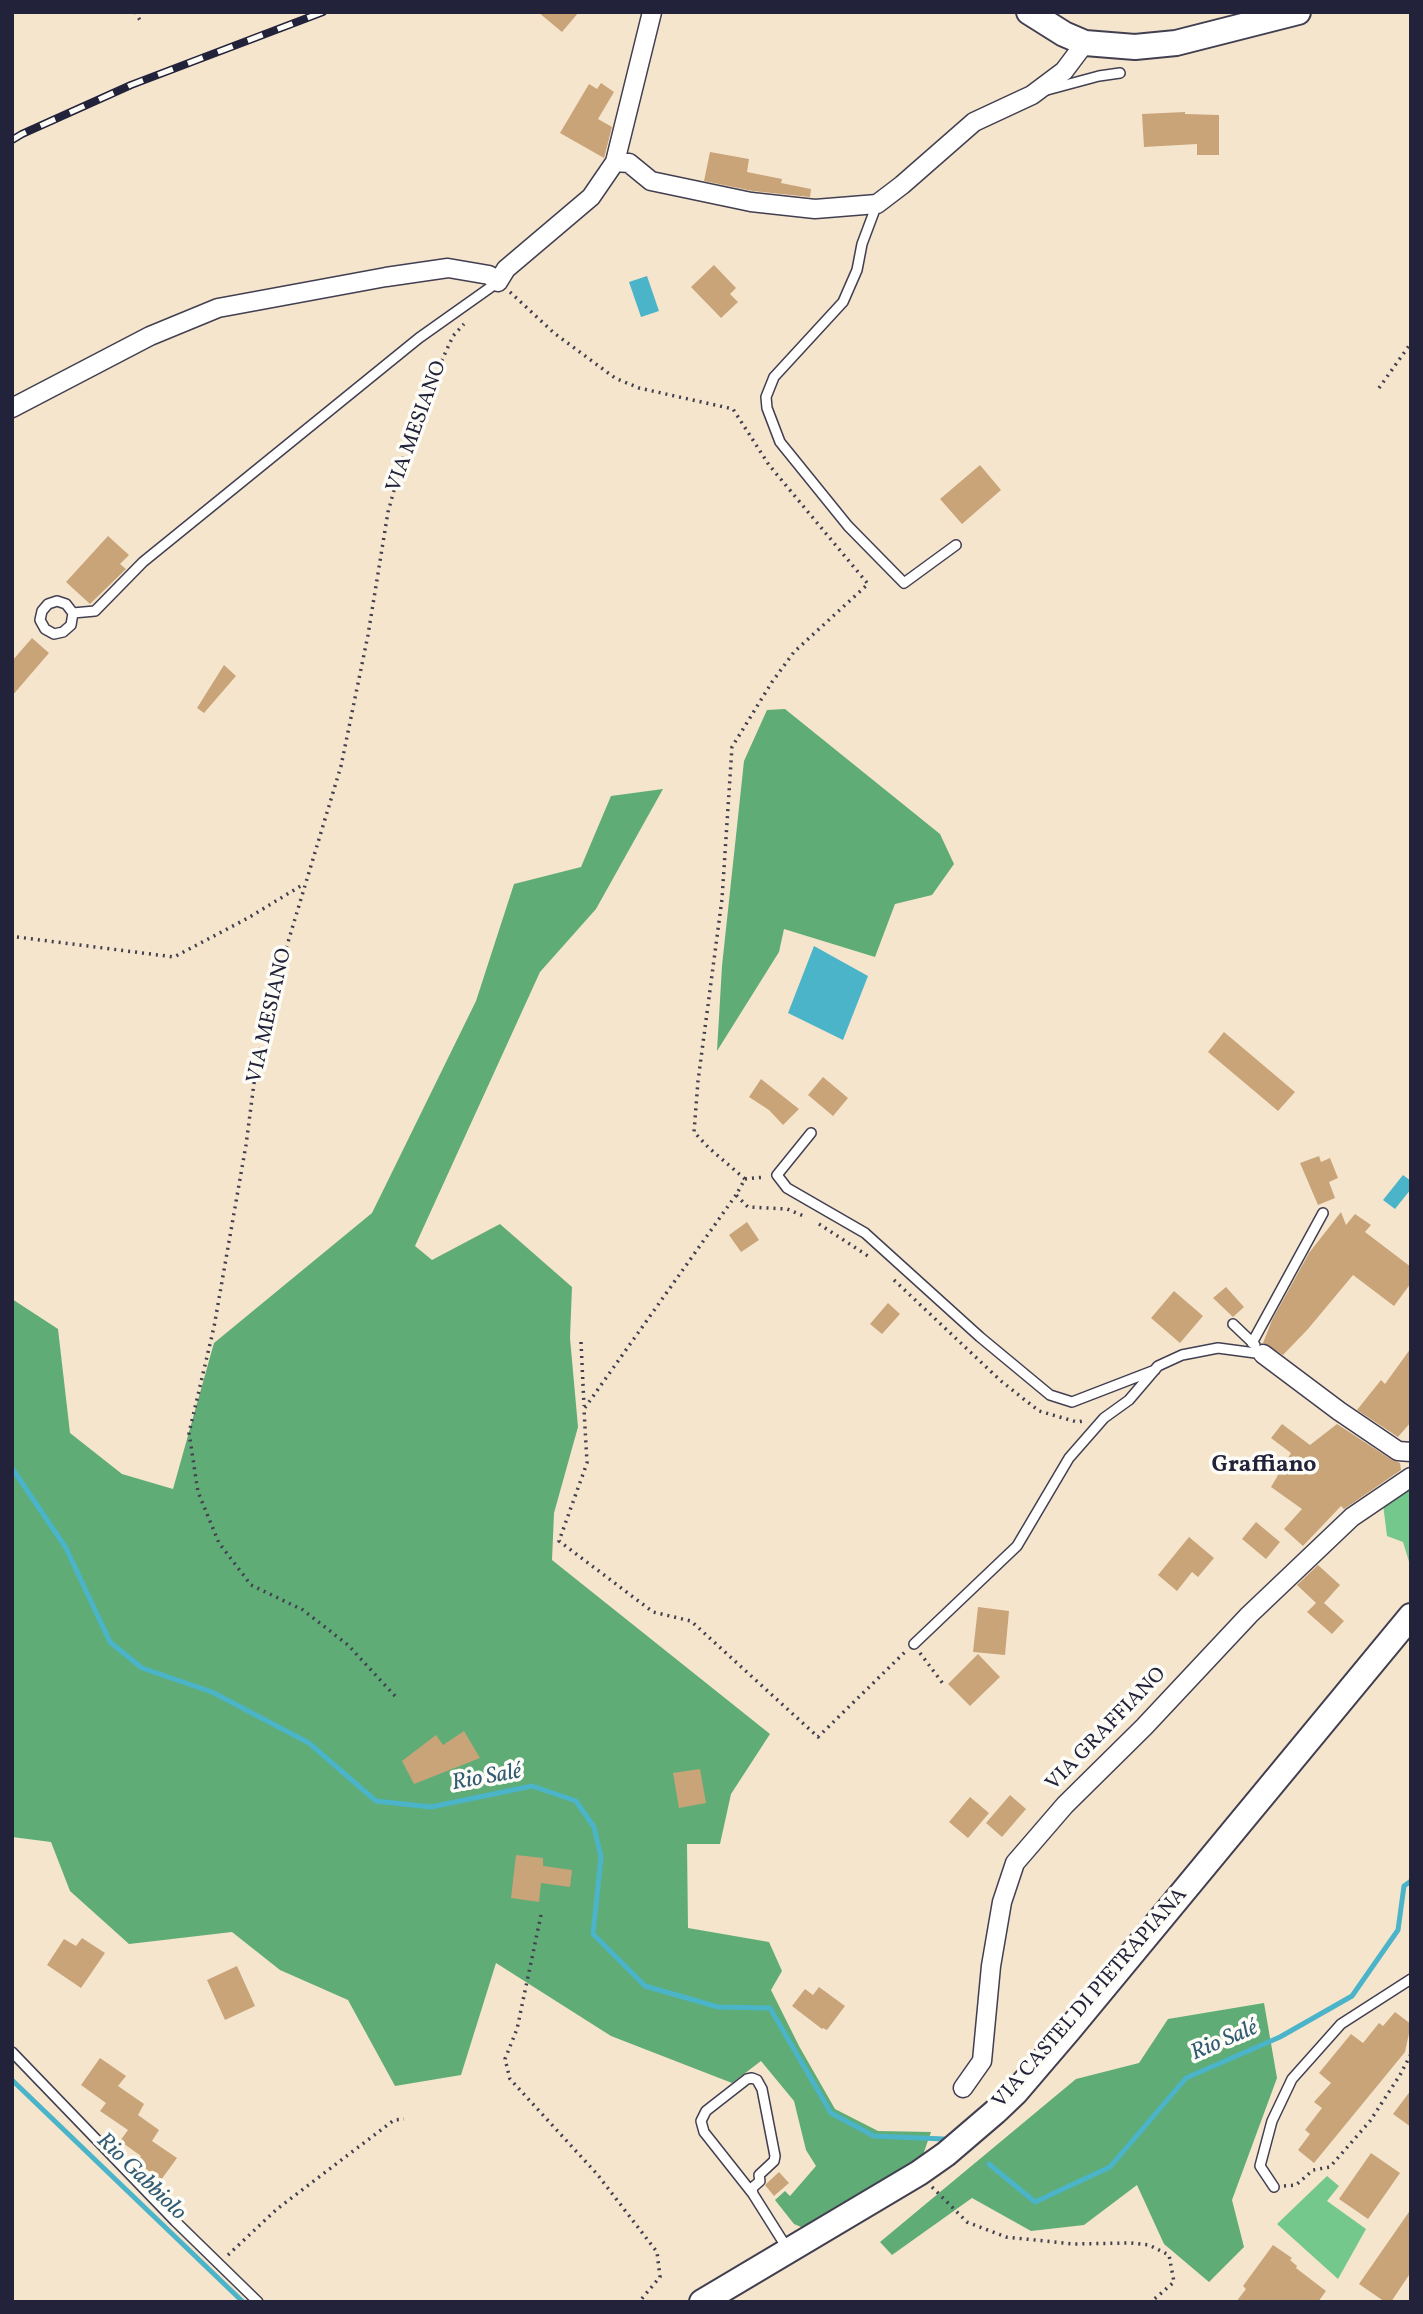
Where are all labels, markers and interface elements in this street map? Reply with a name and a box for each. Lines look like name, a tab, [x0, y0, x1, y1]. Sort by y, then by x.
street label: VIA MESIANO	[383, 358, 453, 496]
street label: VIA MESIANO	[243, 946, 299, 1086]
district label: Graffiano	[1211, 1453, 1317, 1481]
street label: VIA GRAFFIANO	[1042, 1663, 1172, 1797]
water label: Rio Salé	[450, 1759, 524, 1799]
street label: VIA CASTEL DI PIETRAPIANA	[988, 1884, 1194, 2114]
water label: Rio Salé	[1187, 2016, 1263, 2068]
water label: Rio Gabbiolo	[89, 2128, 191, 2228]

